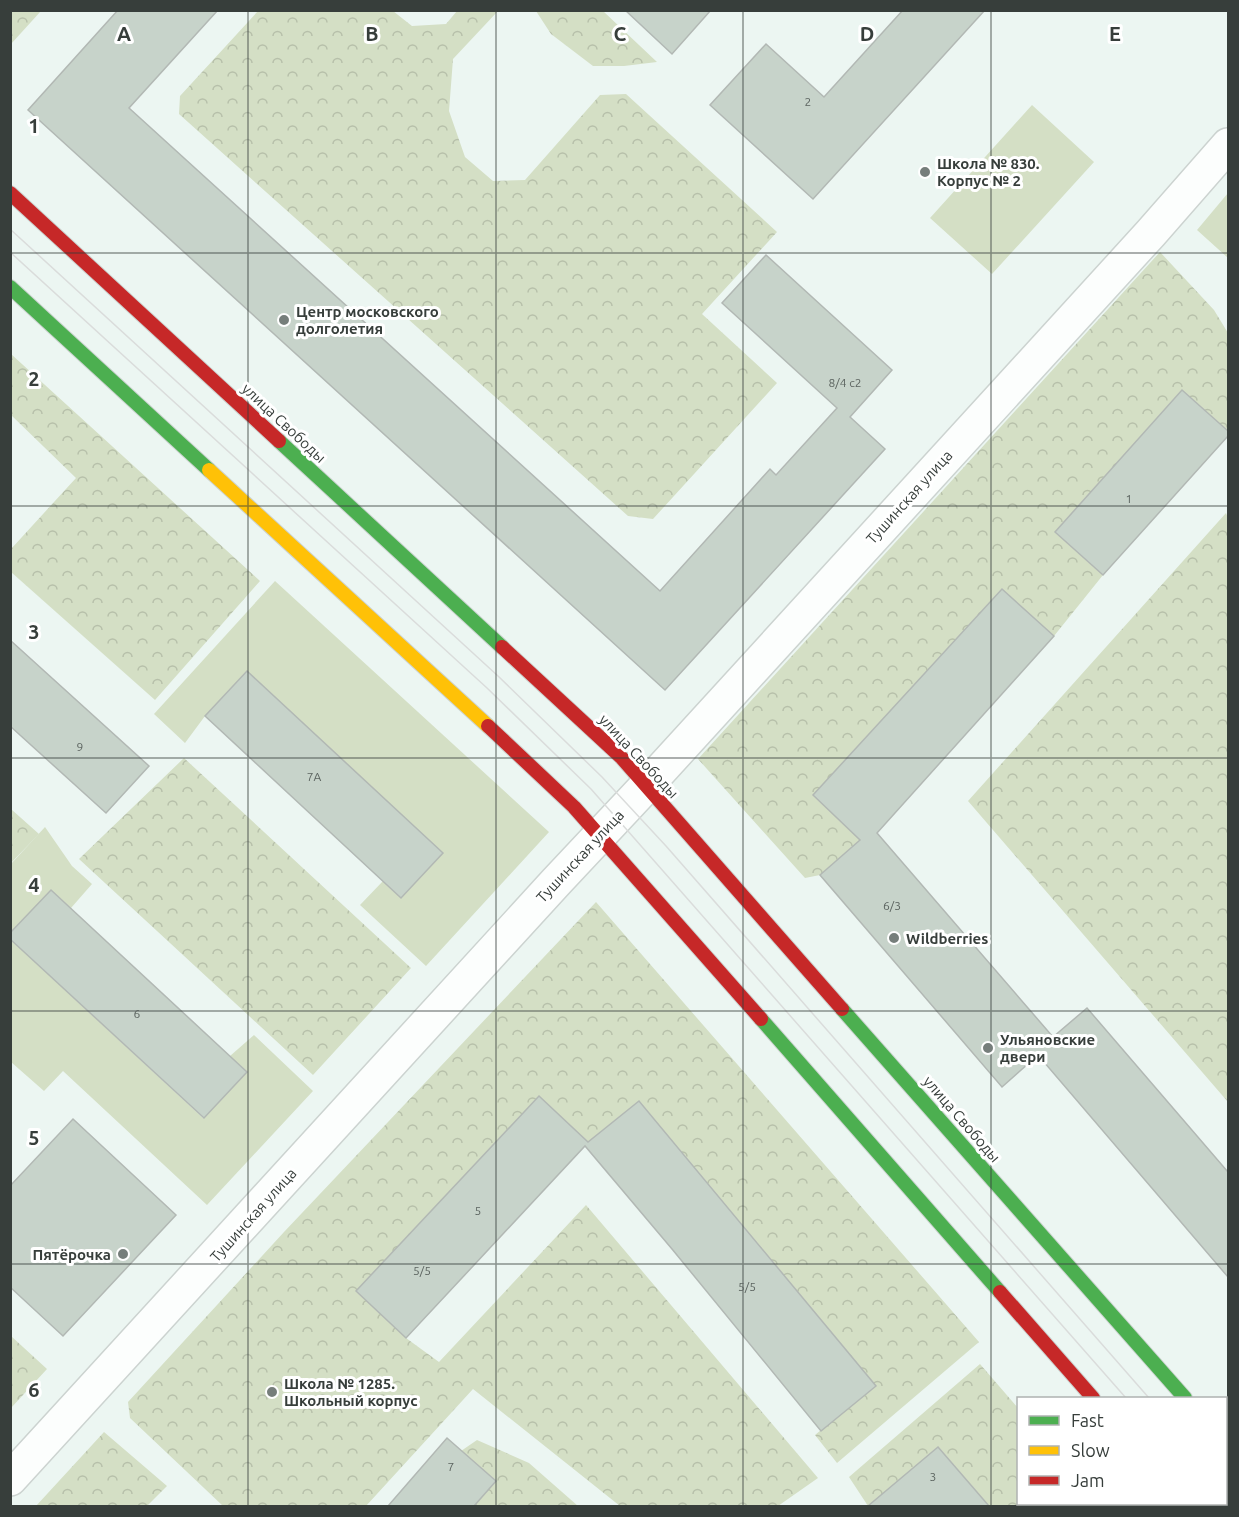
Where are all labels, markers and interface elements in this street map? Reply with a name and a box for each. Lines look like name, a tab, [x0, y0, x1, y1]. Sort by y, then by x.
text: A	[117, 22, 131, 45]
text: B	[365, 22, 379, 45]
text: C	[614, 22, 627, 45]
text: D	[860, 22, 874, 45]
text: E	[1109, 22, 1121, 45]
house number: 2	[805, 95, 811, 108]
text: 1	[28, 114, 40, 137]
place label: Школа № 830. Корпус № 2	[937, 155, 1040, 189]
marker: Школа № 830. Корпус № 2	[918, 165, 932, 179]
place label: Центр московского долголетия	[296, 303, 439, 337]
marker: Центр московского долголетия	[277, 313, 291, 327]
text: 2	[28, 367, 40, 390]
house number: 8/4 с2	[828, 376, 862, 389]
street label: улица Свободы	[239, 380, 329, 466]
street label: Тушинская улица	[862, 447, 956, 547]
house number: 1	[1126, 492, 1132, 505]
text: 3	[28, 620, 40, 643]
street label: улица Свободы	[596, 711, 682, 801]
house number: 9	[77, 740, 83, 753]
house number: 7А	[307, 770, 321, 783]
street label: Тушинская улица	[533, 806, 627, 906]
text: 4	[28, 873, 40, 896]
house number: 6/3	[883, 899, 901, 912]
place label: Wildberries	[906, 930, 988, 947]
marker: Wildberries	[887, 931, 901, 945]
house number: 6	[134, 1007, 141, 1020]
place label: Ульяновские двери	[1000, 1031, 1095, 1065]
marker: Ульяновские двери	[981, 1041, 995, 1055]
street label: улица Свободы	[920, 1073, 1004, 1165]
text: 5	[28, 1126, 40, 1149]
street label: Тушинская улица	[206, 1165, 300, 1265]
house number: 5	[475, 1204, 481, 1217]
place label: Пятёрочка	[32, 1246, 111, 1263]
marker: Пятёрочка	[116, 1247, 130, 1261]
house number: 5/5	[413, 1264, 431, 1277]
house number: 5/5	[738, 1280, 756, 1293]
place label: Школа № 1285. Школьный корпус	[284, 1375, 418, 1409]
text: 6	[28, 1378, 40, 1401]
marker: Школа № 1285. Школьный корпус	[265, 1385, 279, 1399]
legend	[1017, 1397, 1227, 1505]
text: Fast	[1071, 1410, 1104, 1430]
text: Slow	[1071, 1440, 1110, 1460]
house number: 7	[448, 1460, 454, 1473]
house number: 3	[930, 1470, 936, 1483]
text: Jam	[1071, 1470, 1105, 1490]

